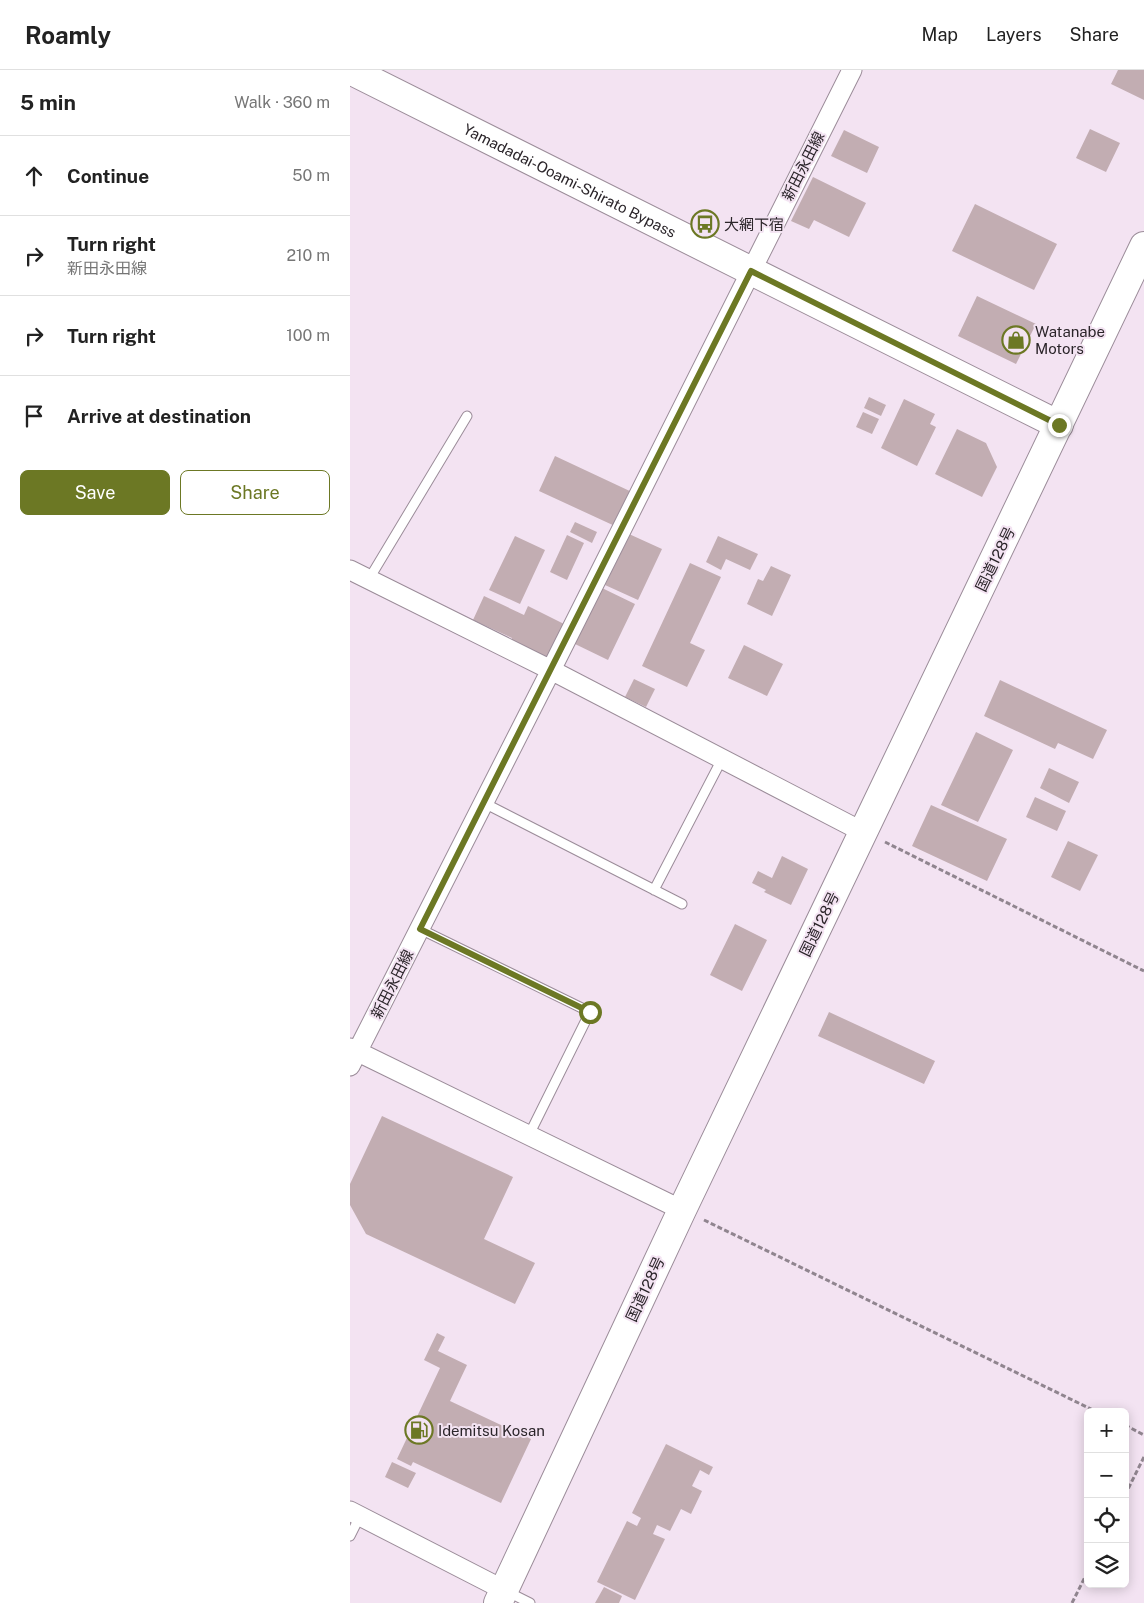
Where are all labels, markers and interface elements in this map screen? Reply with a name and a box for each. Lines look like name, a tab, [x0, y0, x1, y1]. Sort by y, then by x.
text: Roamly	[25, 21, 111, 49]
text: Map	[922, 24, 958, 45]
text: Layers	[986, 24, 1042, 45]
text: Share	[1070, 24, 1119, 45]
text: 5 min	[20, 90, 76, 115]
text: Walk · 360 m	[234, 93, 330, 112]
street label: Yamadadai-Ooami-Shirato Bypass	[461, 120, 679, 240]
street label: 新田永田線	[778, 129, 828, 203]
icon: ahead	[20, 162, 48, 190]
text: Continue	[67, 165, 149, 187]
text: 50 m	[292, 166, 330, 185]
bus stop icon: 大網下宿	[690, 209, 720, 239]
place label: 大網下宿	[724, 216, 784, 233]
text: Turn right	[67, 233, 156, 255]
icon: right	[20, 242, 48, 270]
text: 210 m	[286, 246, 330, 265]
text: 新田永田線	[67, 259, 147, 278]
icon: right	[20, 322, 48, 350]
place label: Watanabe Motors	[1035, 323, 1105, 357]
text: Turn right	[67, 325, 156, 347]
shop icon: Watanabe Motors	[1001, 325, 1031, 355]
text: 100 m	[286, 326, 330, 345]
icon: arrive	[20, 402, 48, 430]
text: Arrive at destination	[67, 405, 251, 427]
route end	[1048, 414, 1071, 437]
button: Save	[20, 470, 170, 515]
button: Share	[180, 470, 330, 515]
street label: 国道128号	[972, 524, 1018, 594]
street label: 国道128号	[796, 889, 842, 959]
street label: 新田永田線	[367, 947, 417, 1021]
route start	[579, 1001, 602, 1024]
street label: 国道128号	[623, 1254, 667, 1324]
map controls	[1084, 1408, 1129, 1588]
button: +	[1084, 1408, 1129, 1453]
fuel station icon: Idemitsu Kosan	[404, 1415, 434, 1445]
place label: Idemitsu Kosan	[438, 1422, 545, 1439]
button: −	[1084, 1453, 1129, 1498]
button: locate	[1084, 1498, 1129, 1543]
button: layers	[1084, 1543, 1129, 1588]

